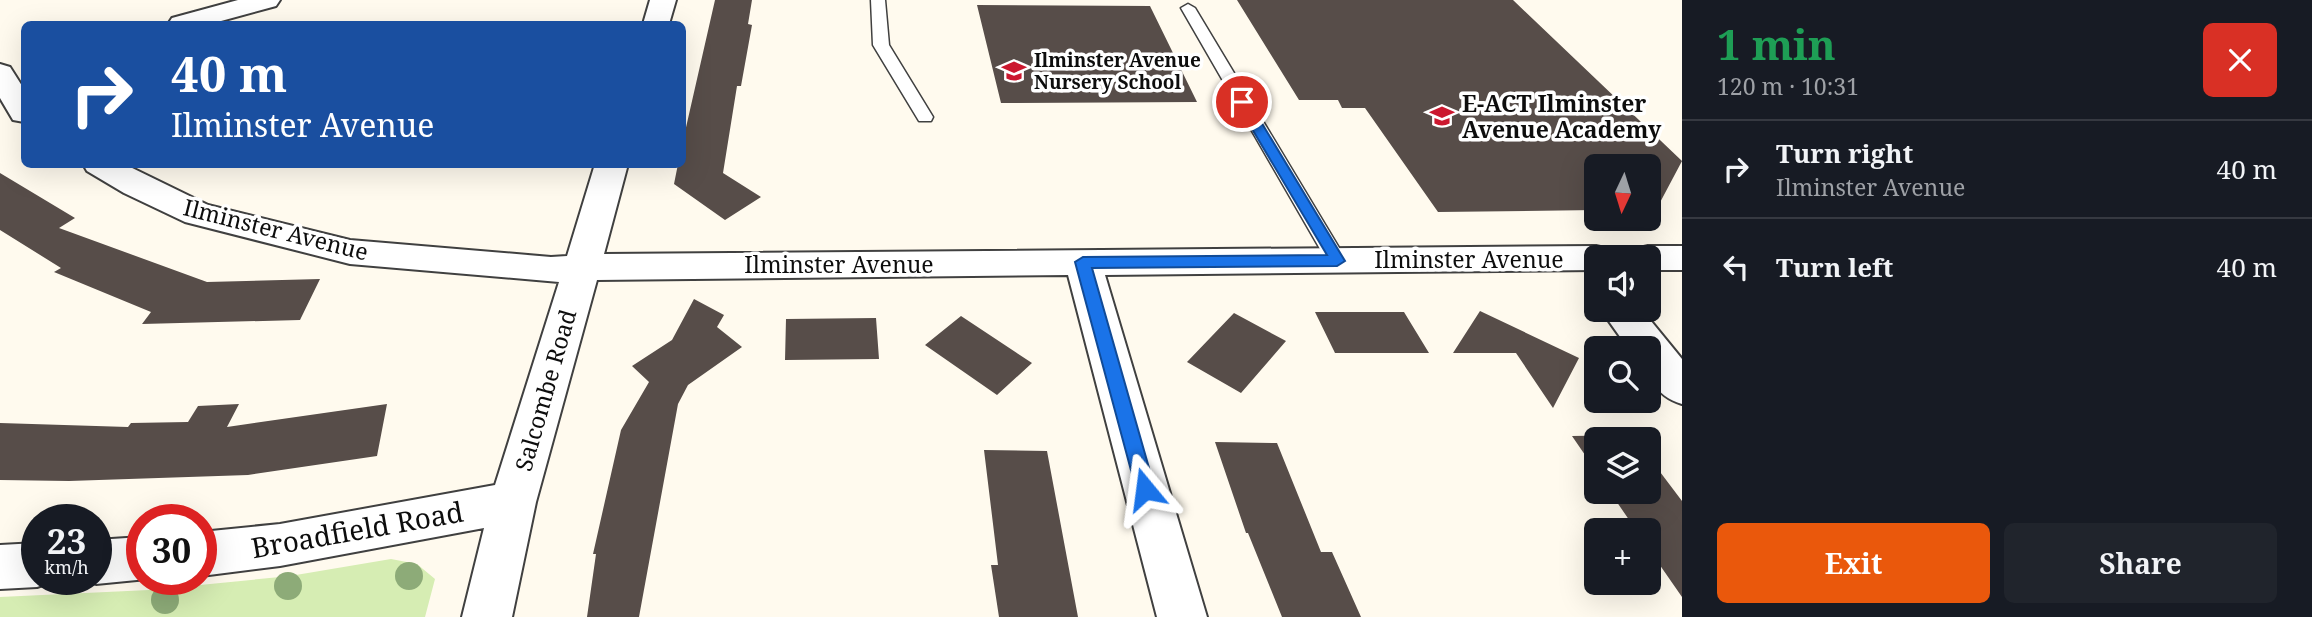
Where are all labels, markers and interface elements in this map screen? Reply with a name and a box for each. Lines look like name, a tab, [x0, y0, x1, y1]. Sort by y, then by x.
text: 1 min	[1717, 15, 1836, 72]
button: close	[2203, 23, 2277, 97]
text: 40 m	[171, 40, 287, 106]
place label: Ilminster Avenue Nursery School	[1034, 47, 1201, 95]
icon: right	[56, 49, 147, 140]
school or university icon: Ilminster Avenue Nursery School	[1000, 57, 1028, 85]
text: 120 m · 10:31	[1717, 70, 1859, 102]
pin	[1212, 72, 1272, 132]
icon: arrive	[1223, 83, 1261, 121]
place label: E-ACT Ilminster Avenue Academy	[1462, 87, 1662, 145]
school or university icon: E-ACT Ilminster Avenue Academy	[1428, 102, 1456, 130]
text: Ilminster Avenue	[171, 103, 434, 146]
text: Turn right	[1776, 135, 1913, 171]
icon: right	[1717, 150, 1755, 188]
text: 40 m	[2217, 151, 2277, 187]
north arrow	[1584, 154, 1661, 231]
map controls	[1584, 154, 1661, 595]
text: Ilminster Avenue	[1776, 171, 1965, 203]
street label: Ilminster Avenue	[180, 191, 372, 267]
street label: Ilminster Avenue	[1374, 243, 1564, 275]
button: sound	[1584, 245, 1661, 322]
street label: Ilminster Avenue	[744, 248, 934, 280]
icon: left	[1717, 248, 1755, 286]
text: Turn left	[1776, 249, 1893, 285]
text: 40 m	[2217, 249, 2277, 285]
street label: Salcombe Road	[507, 305, 583, 475]
button: search	[1584, 336, 1661, 413]
button: layers	[1584, 427, 1661, 504]
position arrow	[1108, 452, 1182, 526]
street label: Broadfield Road	[248, 492, 466, 566]
speed limit sign: 30	[126, 504, 217, 595]
text: 23	[47, 517, 86, 564]
button: +	[1584, 518, 1661, 595]
button: Exit	[1717, 523, 1990, 603]
button: Share	[2004, 523, 2277, 603]
text: km/h	[44, 555, 89, 579]

